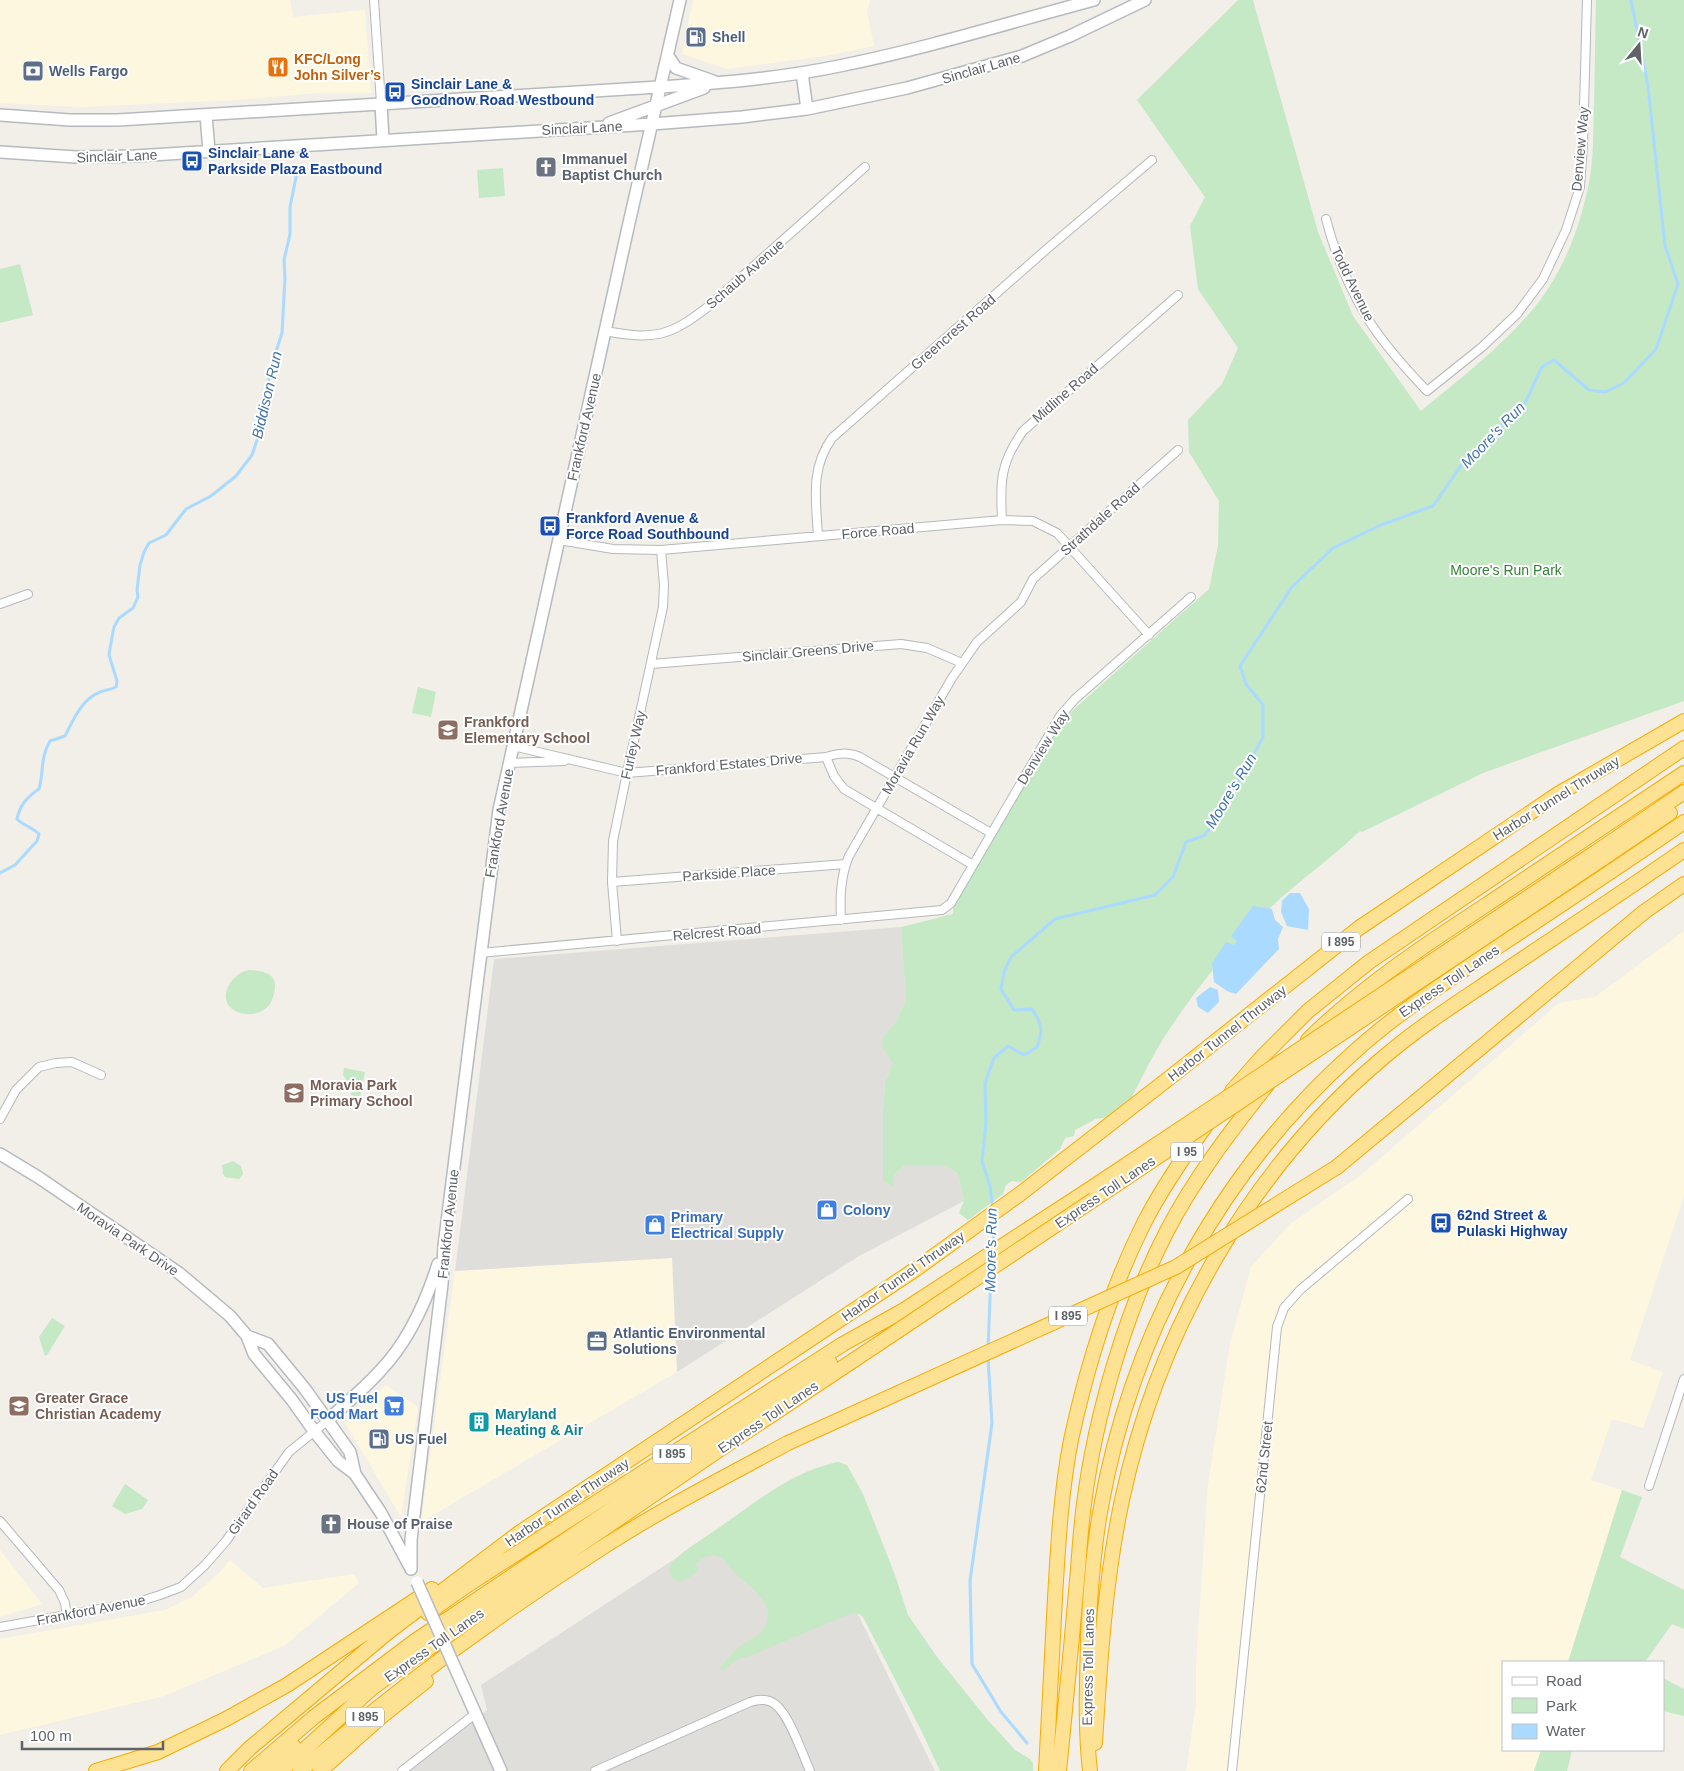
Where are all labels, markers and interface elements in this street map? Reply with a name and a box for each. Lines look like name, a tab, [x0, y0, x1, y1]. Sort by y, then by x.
north arrow	[1614, 20, 1664, 70]
text: N	[1636, 23, 1650, 42]
fuel station icon: Shell	[684, 25, 708, 49]
place label: Shell	[712, 29, 745, 45]
street label: Sinclair Lane	[940, 49, 1022, 87]
place label: KFC/Long John Silver’s	[294, 51, 381, 83]
restaurant icon: KFC/Long John Silver’s	[266, 55, 290, 79]
bank icon: Wells Fargo	[21, 59, 45, 83]
place label: Wells Fargo	[49, 63, 128, 79]
place label: Sinclair Lane & Goodnow Road Westbound	[411, 76, 594, 108]
bus stop icon: Sinclair Lane & Goodnow Road Westbound	[383, 80, 407, 104]
street label: Denview Way	[1568, 106, 1592, 192]
street label: Sinclair Lane	[541, 118, 623, 138]
place label: Sinclair Lane & Parkside Plaza Eastbound	[208, 145, 382, 177]
street label: Sinclair Lane	[76, 147, 158, 165]
bus stop icon: Sinclair Lane & Parkside Plaza Eastbound	[180, 149, 204, 173]
place label: Immanuel Baptist Church	[562, 151, 662, 183]
church icon: Immanuel Baptist Church	[534, 155, 558, 179]
street label: Schaub Avenue	[703, 236, 787, 312]
street label: Todd Avenue	[1328, 244, 1378, 324]
street label: Greencrest Road	[908, 291, 998, 373]
water label: Biddison Run	[248, 350, 285, 440]
street label: Midline Road	[1029, 360, 1101, 426]
street label: Frankford Avenue	[564, 371, 604, 483]
water label: Moore's Run	[1457, 398, 1528, 471]
street label: Strathdale Road	[1057, 479, 1143, 559]
place label: Frankford Avenue & Force Road Southbound	[566, 510, 729, 542]
bus stop icon: Frankford Avenue & Force Road Southbound	[538, 514, 562, 538]
street label: Force Road	[841, 520, 915, 542]
park label: Moore's Run Park	[1450, 562, 1563, 578]
street label: Sinclair Greens Drive	[741, 637, 875, 665]
street label: Moravia Run Way	[878, 693, 948, 797]
street label: Denview Way	[1014, 707, 1072, 787]
street label: Furley Way	[617, 709, 649, 781]
place label: Frankford Elementary School	[464, 714, 590, 746]
school or university icon: Frankford Elementary School	[436, 718, 460, 742]
street label: Frankford Estates Drive	[655, 750, 803, 778]
water label: Moore's Run	[1202, 750, 1260, 831]
street label: Harbor Tunnel Thruway	[1490, 753, 1622, 843]
street label: Frankford Avenue	[482, 767, 516, 879]
street label: Parkside Place	[682, 862, 776, 884]
street label: Relcrest Road	[672, 920, 762, 944]
road number: I 895	[1322, 932, 1360, 952]
street label: Express Toll Lanes	[1396, 942, 1502, 1020]
street label: Harbor Tunnel Thruway	[1165, 982, 1289, 1084]
place label: Moravia Park Primary School	[310, 1077, 413, 1109]
school or university icon: Moravia Park Primary School	[282, 1081, 306, 1105]
road number: I 95	[1171, 1142, 1203, 1162]
street label: Express Toll Lanes	[1052, 1153, 1158, 1231]
street label: Frankford Avenue	[434, 1168, 462, 1280]
shop icon: Colony	[815, 1198, 839, 1222]
street label: Moravia Park Drive	[74, 1199, 182, 1279]
place label: Colony	[843, 1202, 891, 1218]
place label: 62nd Street & Pulaski Highway	[1457, 1207, 1568, 1239]
water label: Moore's Run	[981, 1208, 1000, 1292]
place label: Primary Electrical Supply	[671, 1209, 784, 1241]
bus stop icon: 62nd Street & Pulaski Highway	[1429, 1211, 1453, 1235]
shop icon: Primary Electrical Supply	[643, 1213, 667, 1237]
street label: Harbor Tunnel Thruway	[839, 1228, 967, 1324]
road number: I 895	[1049, 1306, 1087, 1325]
place label: Atlantic Environmental Solutions	[613, 1325, 765, 1357]
office icon: Atlantic Environmental Solutions	[585, 1329, 609, 1353]
street label: Express Toll Lanes	[715, 1378, 821, 1456]
place label: Greater Grace Christian Academy	[35, 1390, 162, 1422]
place label: US Fuel Food Mart	[310, 1390, 378, 1422]
school or university icon: Greater Grace Christian Academy	[7, 1394, 31, 1418]
supermarket icon: US Fuel Food Mart	[382, 1394, 406, 1418]
place label: Maryland Heating & Air	[495, 1406, 584, 1438]
building icon: Maryland Heating & Air	[467, 1410, 491, 1434]
street label: 62nd Street	[1252, 1420, 1276, 1494]
fuel station icon: US Fuel	[367, 1427, 391, 1451]
place label: US Fuel	[395, 1431, 447, 1447]
road number: I 895	[653, 1445, 691, 1464]
street label: Harbor Tunnel Thruway	[502, 1455, 632, 1549]
street label: Girard Road	[225, 1466, 281, 1538]
church icon: House of Praise	[319, 1512, 343, 1536]
place label: House of Praise	[347, 1516, 453, 1532]
street label: Frankford Avenue	[35, 1592, 147, 1628]
street label: Express Toll Lanes	[381, 1605, 487, 1685]
street label: Express Toll Lanes	[1079, 1608, 1097, 1726]
legend	[1502, 1661, 1664, 1751]
text: Road	[1546, 1672, 1582, 1689]
text: Park	[1546, 1697, 1577, 1714]
road number: I 895	[346, 1708, 384, 1726]
scale bar	[22, 1718, 164, 1750]
text: Water	[1546, 1722, 1585, 1739]
text: 100 m	[30, 1727, 72, 1744]

